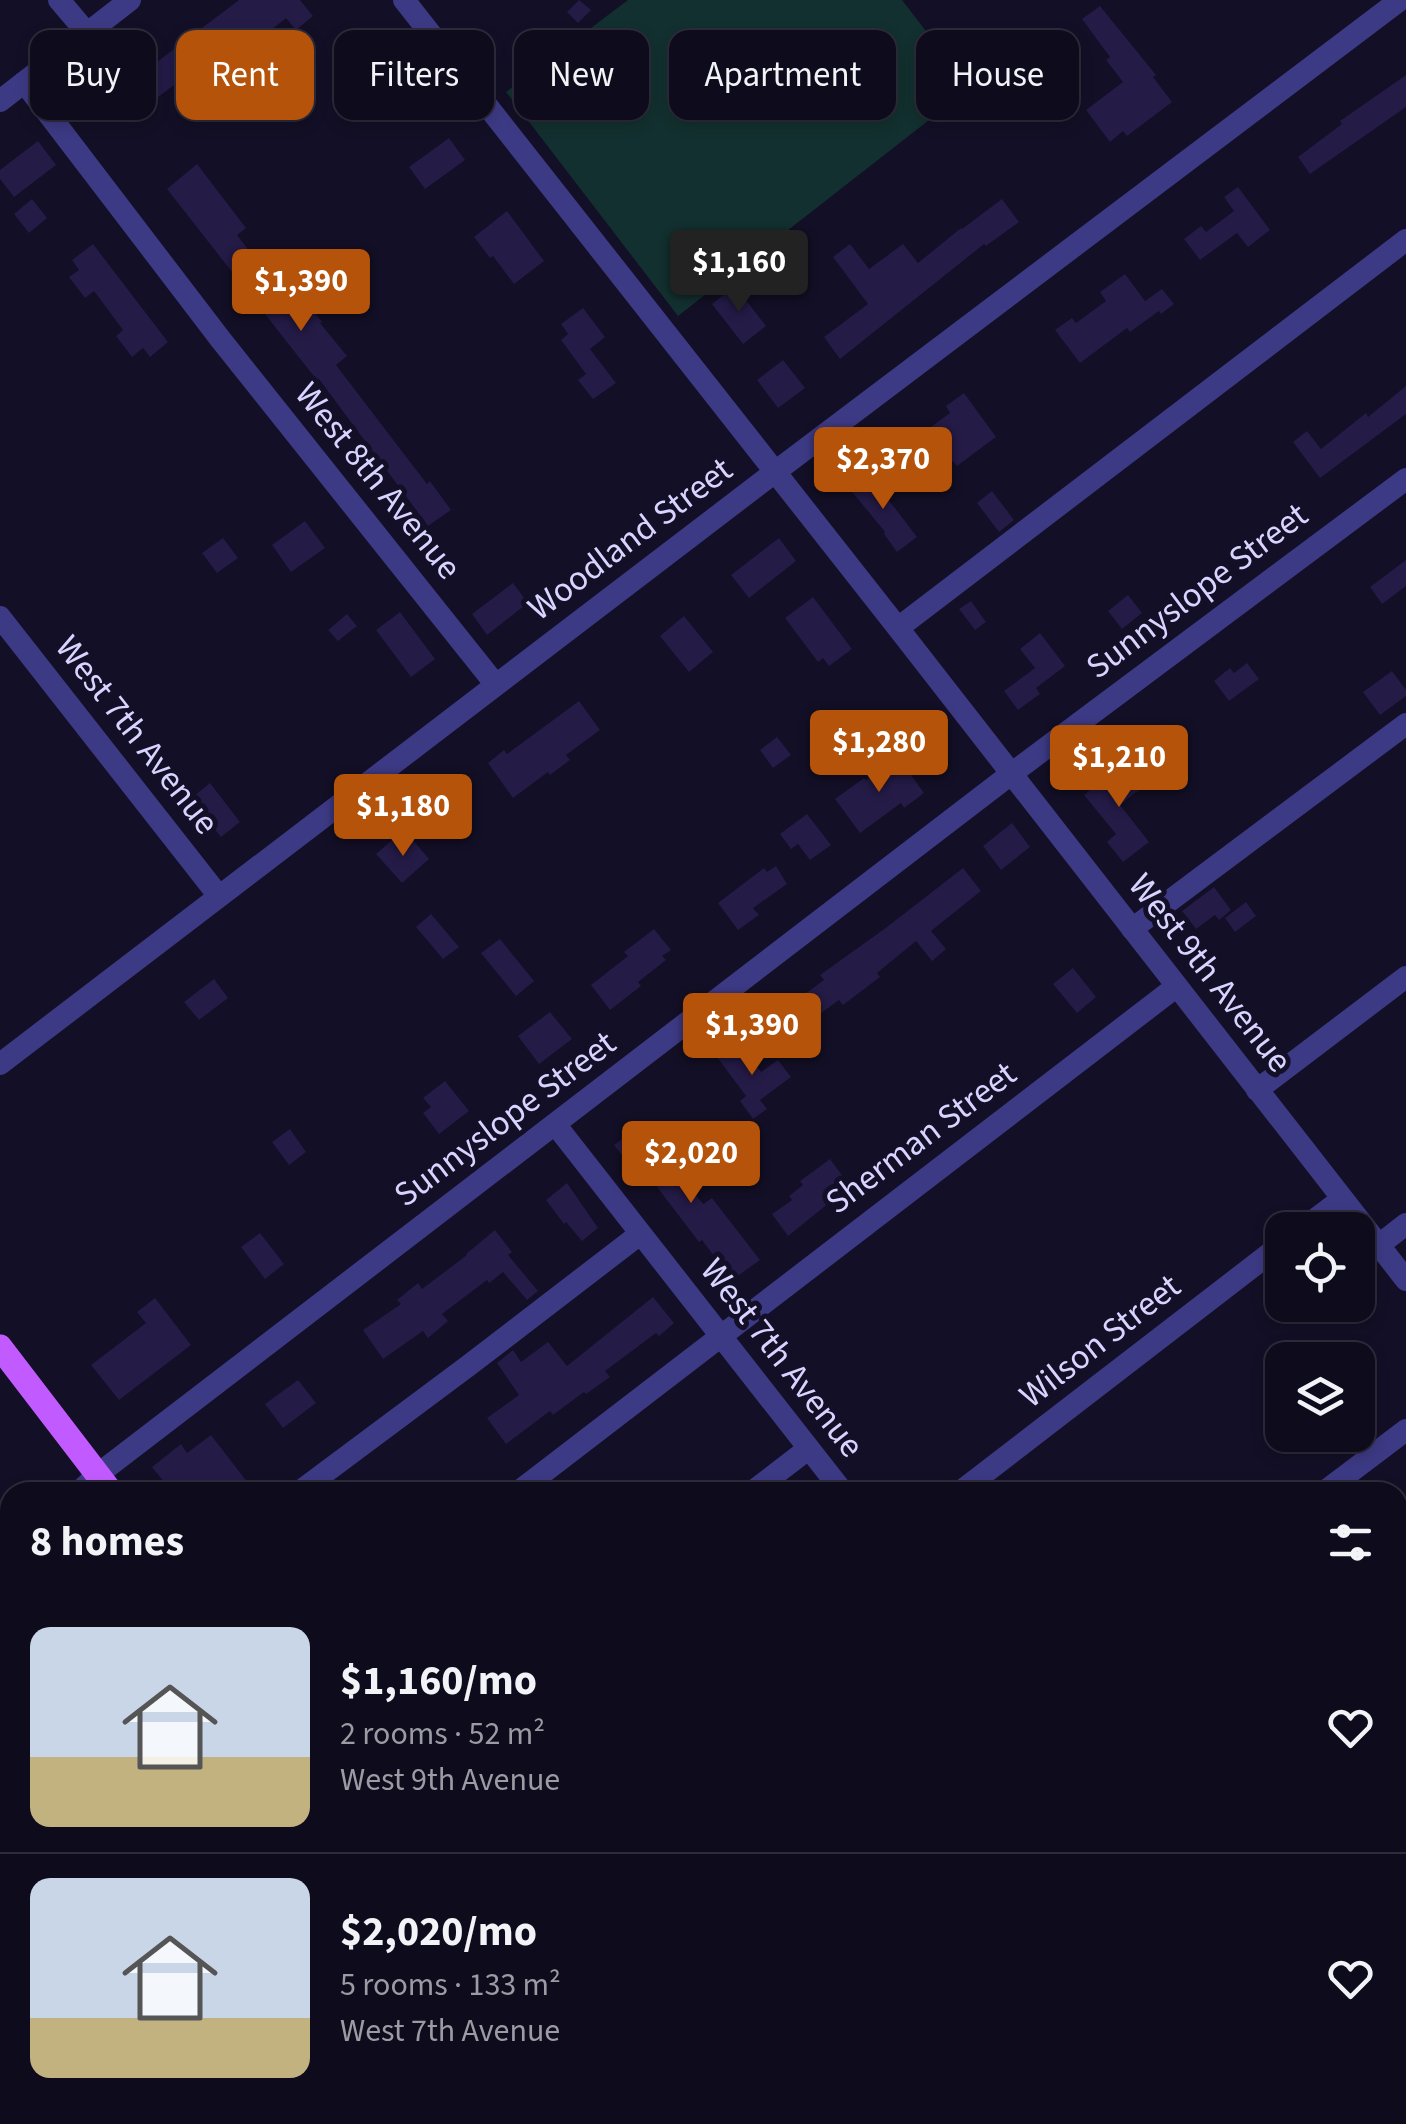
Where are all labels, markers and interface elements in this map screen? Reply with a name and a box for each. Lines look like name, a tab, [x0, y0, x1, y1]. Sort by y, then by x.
chip: Buy	[30, 30, 156, 120]
chip: Rent	[176, 30, 314, 120]
chip: Filters	[334, 30, 494, 120]
chip: New	[514, 30, 649, 120]
chip: Apartment	[669, 30, 896, 120]
chip: House	[916, 30, 1079, 120]
pin: $1,160	[658, 230, 820, 315]
text: $1,160	[692, 239, 786, 285]
pin: $1,390	[220, 249, 382, 334]
text: $1,390	[254, 258, 348, 304]
street label: West 8th Avenue	[283, 372, 473, 590]
pin: $2,370	[802, 427, 964, 512]
text: $2,370	[836, 436, 930, 482]
street label: Woodland Street	[517, 445, 743, 633]
street label: Sunnyslope Street	[1076, 491, 1319, 691]
street label: West 7th Avenue	[43, 625, 231, 845]
pin: $1,280	[798, 710, 960, 795]
text: $1,280	[832, 719, 926, 765]
pin: $1,210	[1038, 725, 1200, 810]
text: $1,210	[1072, 734, 1166, 780]
pin: $1,180	[322, 774, 484, 859]
text: $1,180	[356, 783, 450, 829]
street label: West 9th Avenue	[1116, 863, 1304, 1083]
pin: $1,390	[671, 993, 833, 1078]
text: $1,390	[705, 1002, 799, 1048]
street label: Sunnyslope Street	[384, 1019, 627, 1219]
street label: Sherman Street	[815, 1049, 1027, 1226]
pin: $2,020	[610, 1121, 772, 1206]
text: $2,020	[644, 1130, 738, 1176]
map controls	[1265, 1212, 1375, 1452]
button: locate	[1265, 1212, 1375, 1322]
street label: West 7th Avenue	[688, 1248, 876, 1468]
street label: Wilson Street	[1009, 1262, 1191, 1420]
button: layers	[1265, 1342, 1375, 1452]
text: 8 homes	[30, 1512, 184, 1572]
icon: filters	[1323, 1515, 1378, 1570]
text: $1,160/mo	[340, 1651, 537, 1711]
icon: home	[110, 1667, 230, 1787]
icon: heart	[1323, 1700, 1378, 1755]
text: 2 rooms · 52 m²	[340, 1711, 545, 1757]
text: West 9th Avenue	[340, 1757, 560, 1803]
text: $2,020/mo	[340, 1902, 537, 1962]
icon: home	[110, 1918, 230, 2038]
icon: heart	[1323, 1951, 1378, 2006]
text: 5 rooms · 133 m²	[340, 1962, 561, 2008]
text: West 7th Avenue	[340, 2008, 560, 2054]

